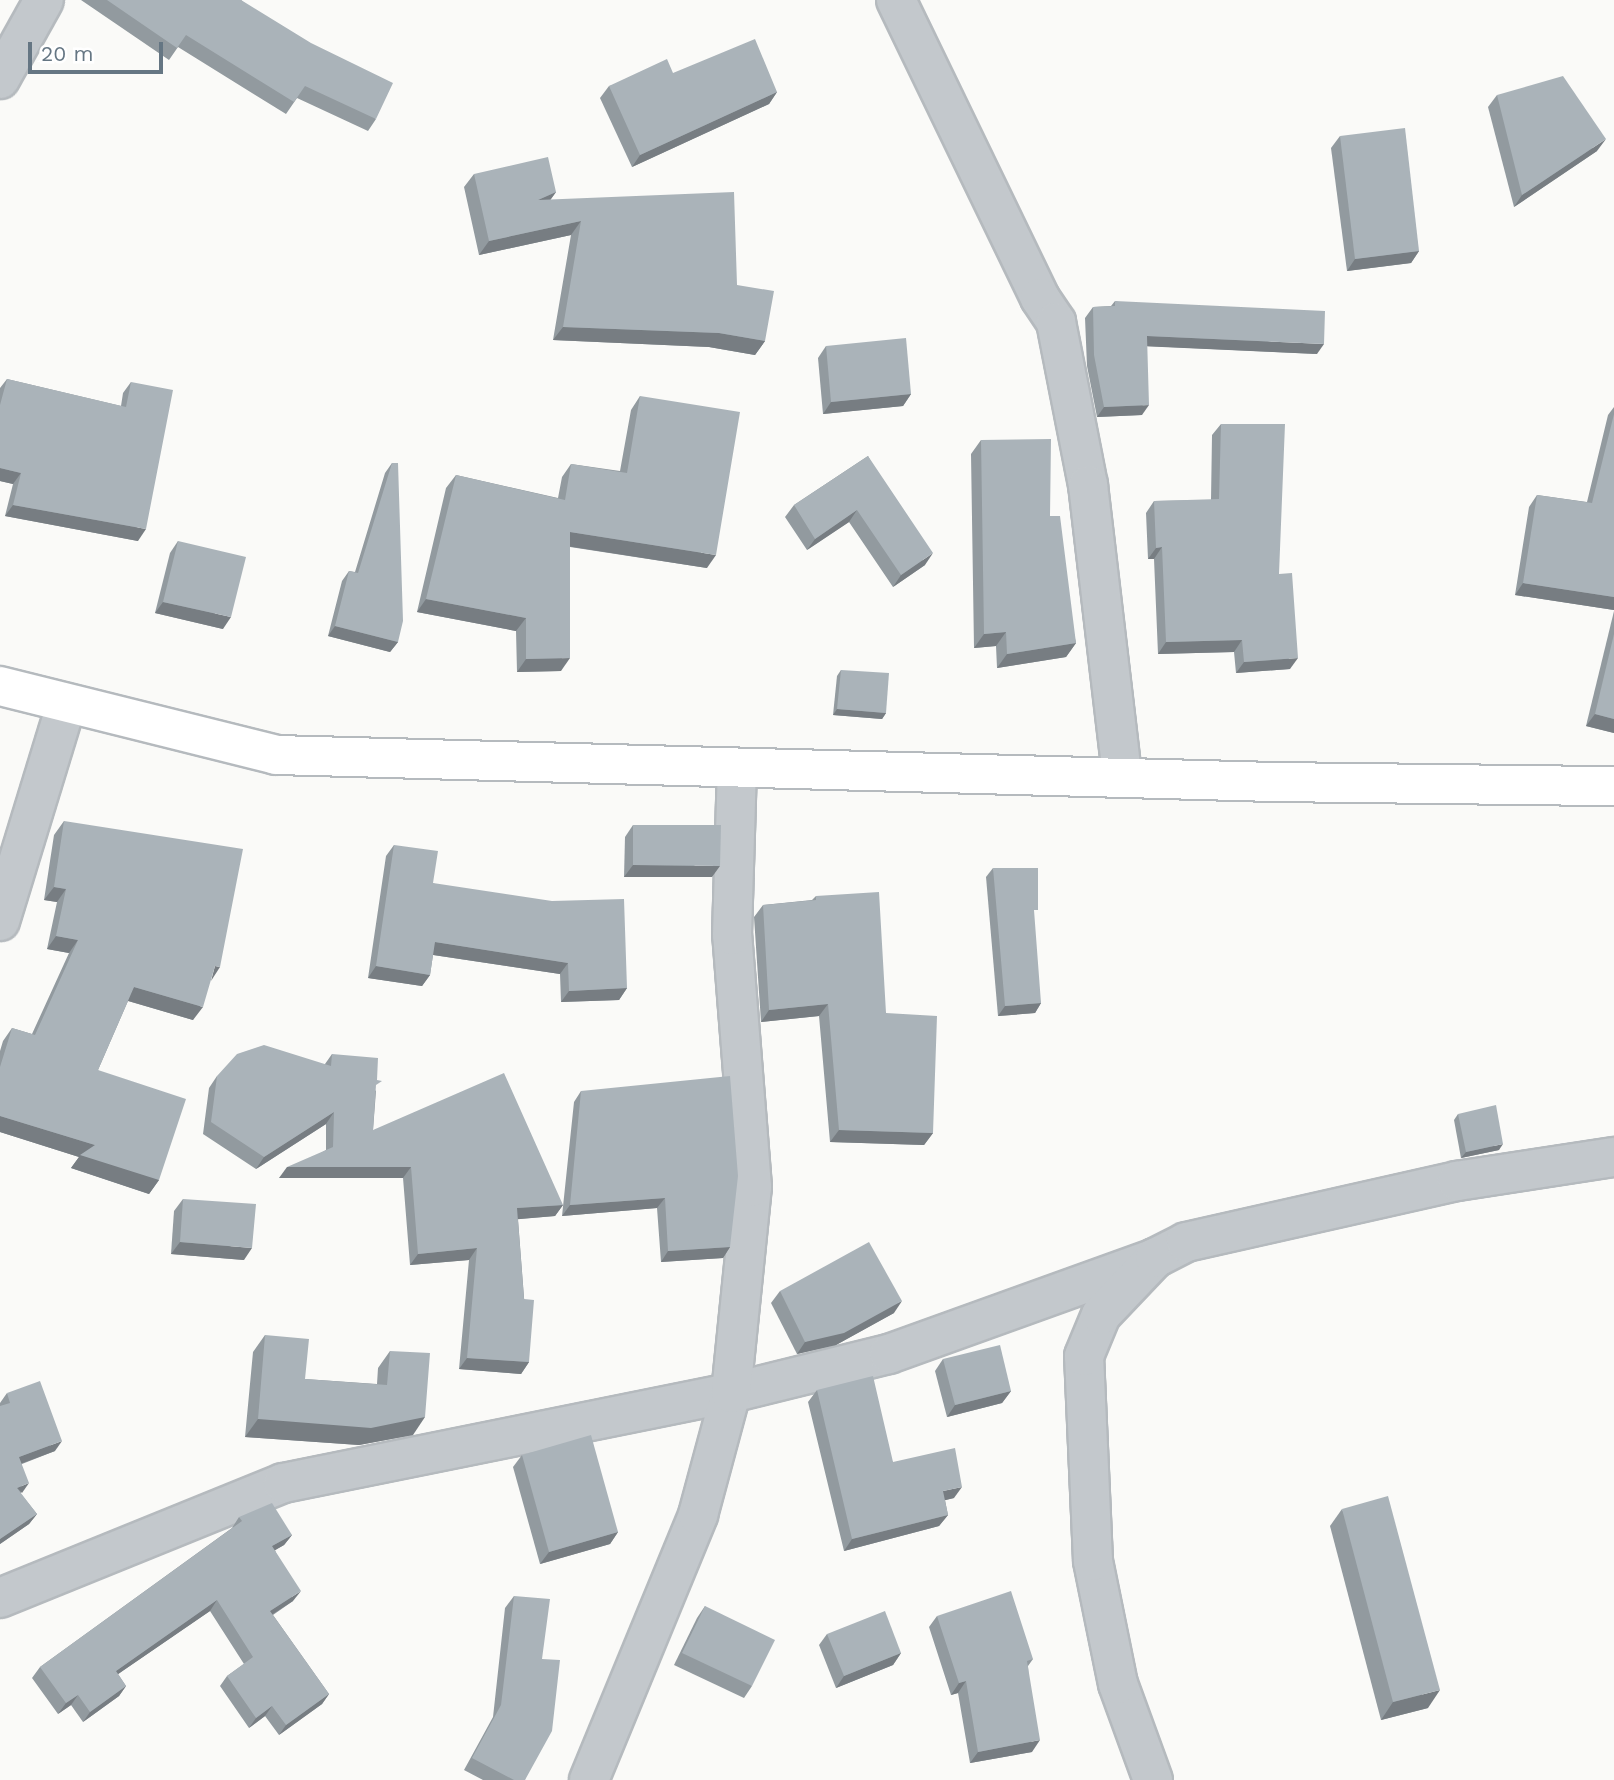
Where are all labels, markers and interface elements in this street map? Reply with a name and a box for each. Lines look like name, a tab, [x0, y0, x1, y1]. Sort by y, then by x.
scale bar	[32, 28, 166, 72]
text: 20 m	[41, 41, 93, 66]

